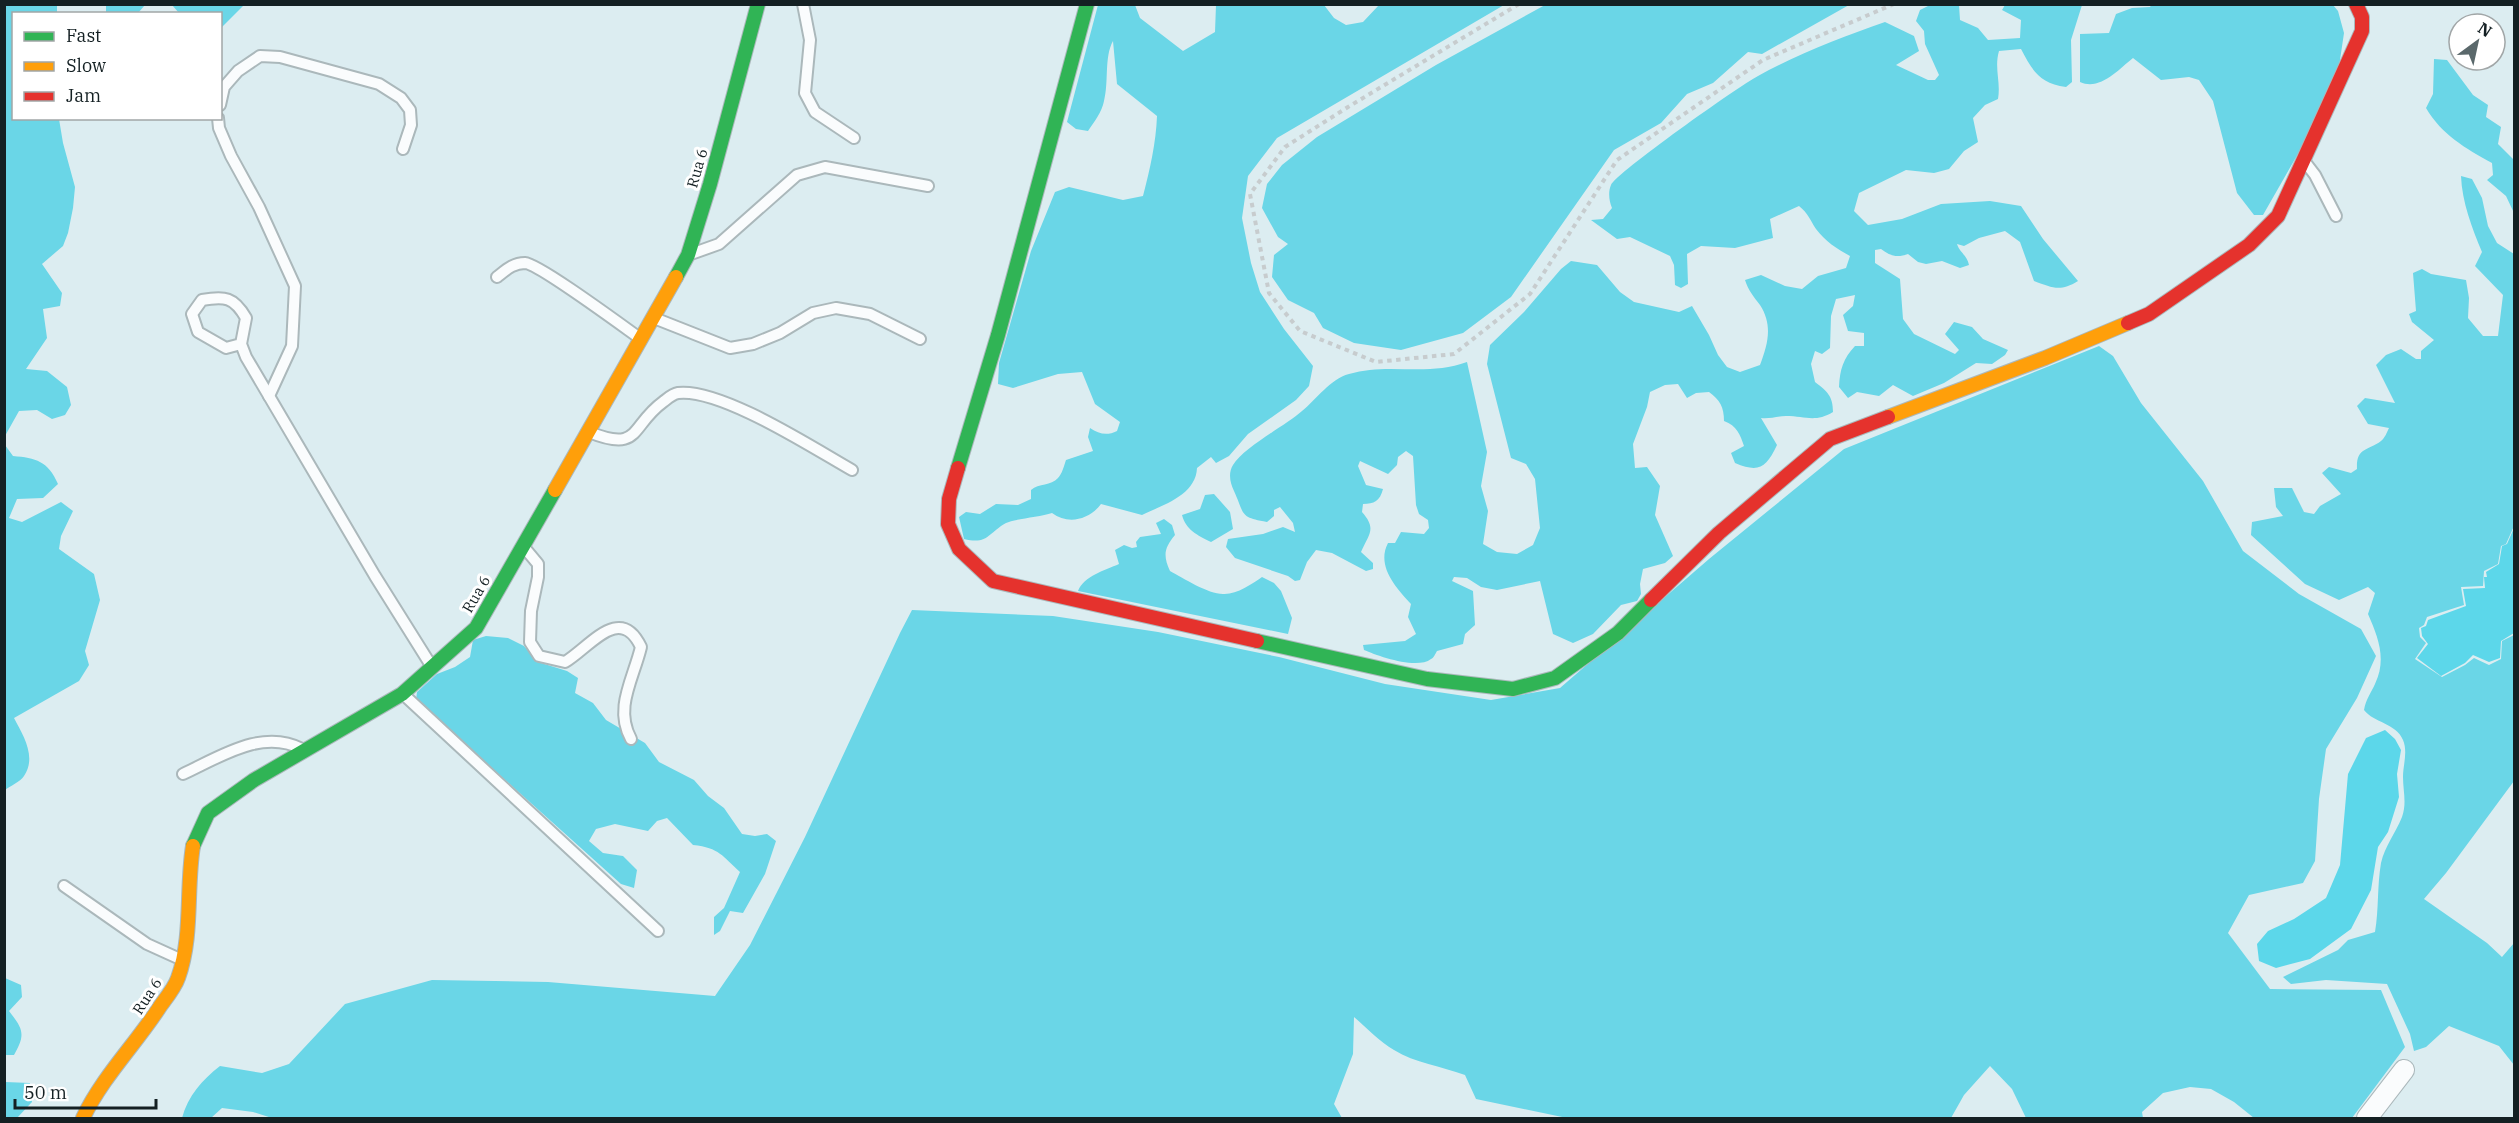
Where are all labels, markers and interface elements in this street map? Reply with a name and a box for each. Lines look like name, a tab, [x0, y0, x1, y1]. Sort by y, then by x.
legend	[12, 12, 222, 120]
north arrow	[2447, 12, 2507, 72]
text: N	[2474, 18, 2496, 41]
text: Fast	[66, 24, 101, 47]
text: Slow	[66, 54, 106, 77]
text: Jam	[66, 84, 101, 107]
street label: Rua 6	[682, 146, 712, 190]
street label: Rua 6	[458, 572, 494, 616]
street label: Rua 6	[128, 974, 166, 1018]
scale bar	[15, 1072, 156, 1110]
text: 50 m	[24, 1081, 67, 1104]

